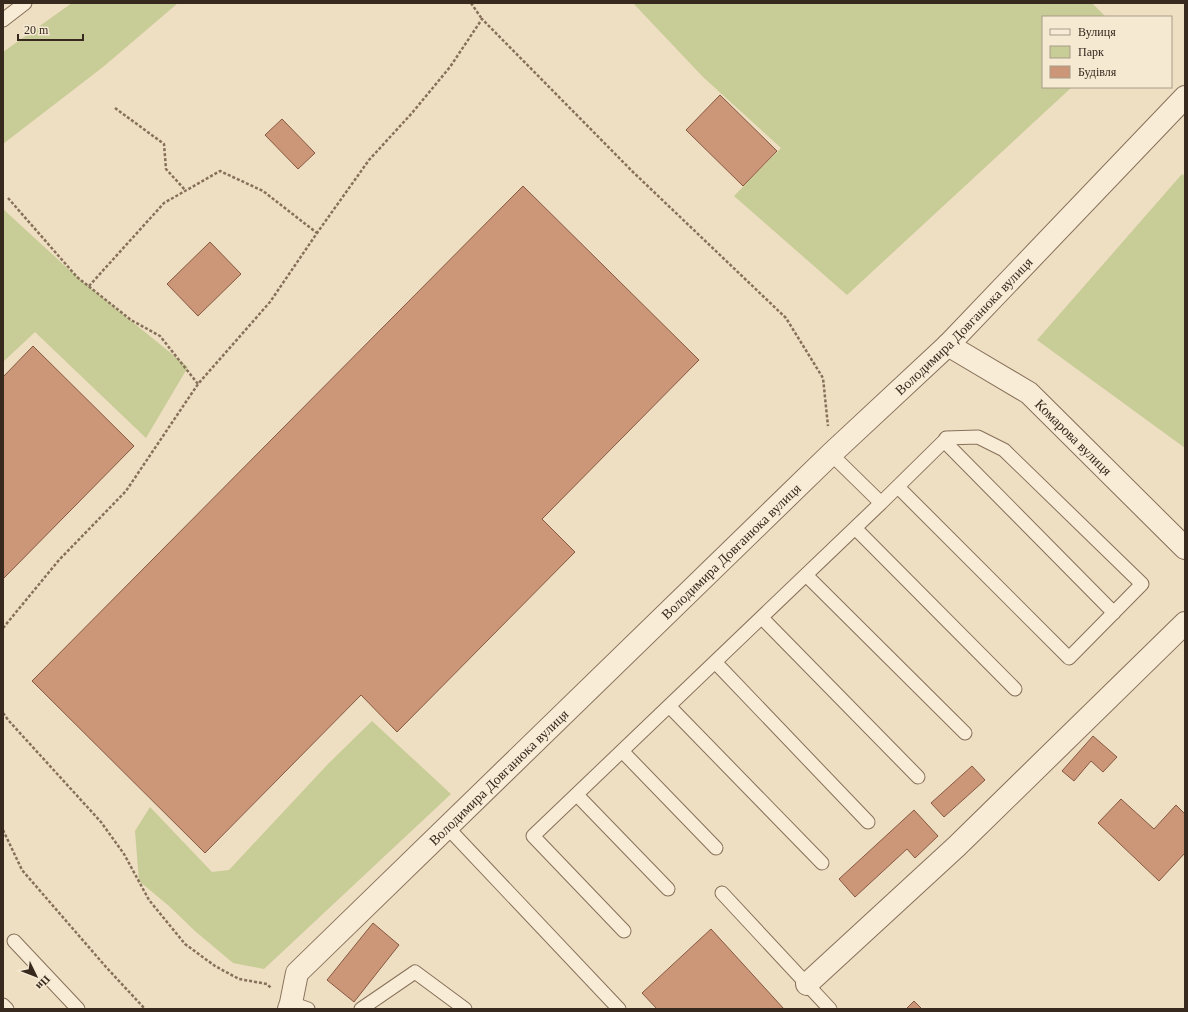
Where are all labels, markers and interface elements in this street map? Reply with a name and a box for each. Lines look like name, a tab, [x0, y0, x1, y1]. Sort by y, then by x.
scale bar	[18, 16, 83, 42]
legend	[1042, 16, 1172, 88]
text: 20 m	[24, 23, 49, 37]
text: Вулиця	[1078, 25, 1116, 39]
text: Парк	[1078, 45, 1104, 59]
text: Будівля	[1078, 65, 1117, 79]
street label: Володимира Довганюка вулиця	[892, 254, 1036, 398]
street label: Комарова вулиця	[1032, 396, 1115, 479]
street label: Володимира Довганюка вулиця	[658, 480, 804, 622]
street label: Володимира Довганюка вулиця	[426, 706, 572, 848]
north arrow	[16, 956, 56, 996]
text: Пн	[33, 973, 53, 993]

